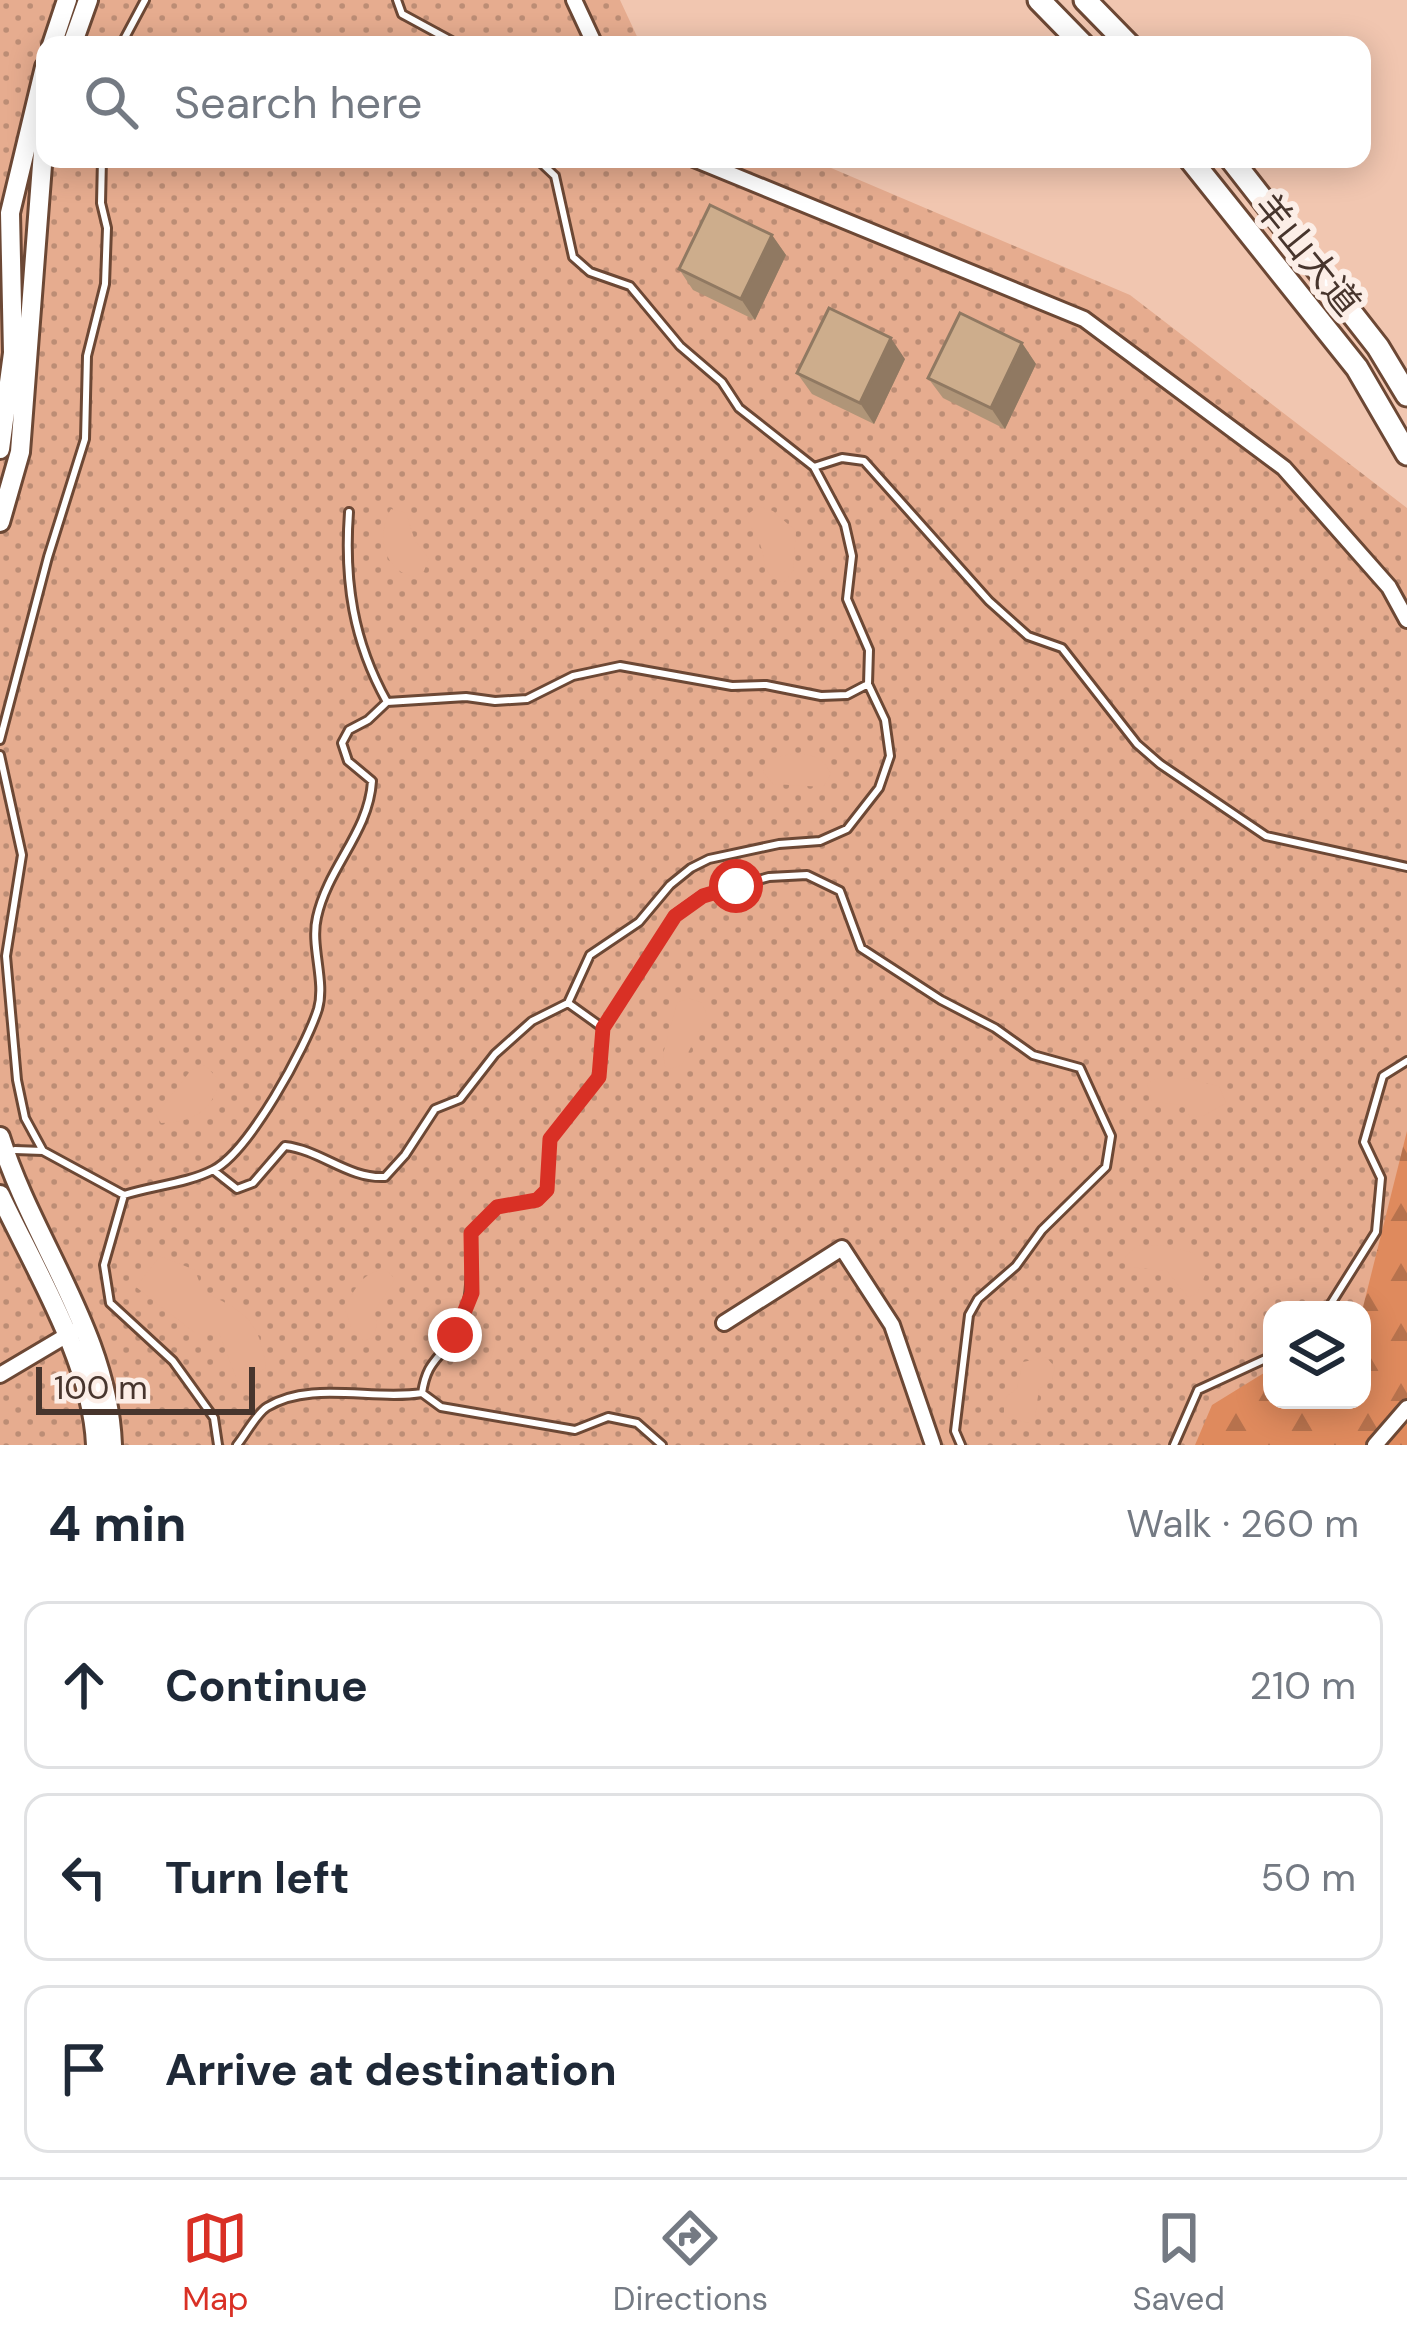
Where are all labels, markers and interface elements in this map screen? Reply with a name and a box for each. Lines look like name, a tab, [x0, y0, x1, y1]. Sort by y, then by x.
search box	[36, 36, 1371, 168]
icon: search	[78, 69, 144, 135]
text: Search here	[174, 73, 422, 132]
street label: 羊山大道	[1244, 184, 1371, 325]
route start	[709, 859, 763, 913]
map controls	[1263, 1301, 1371, 1409]
button: layers	[1263, 1301, 1371, 1409]
route end	[428, 1308, 482, 1362]
scale bar	[36, 1361, 255, 1414]
text: 100 m	[54, 1366, 148, 1409]
text: 4 min	[48, 1490, 187, 1557]
text: Walk · 260 m	[1126, 1498, 1359, 1549]
icon: ahead	[51, 1652, 117, 1718]
text: Continue	[165, 1656, 368, 1715]
text: 210 m	[1250, 1660, 1356, 1711]
icon: left	[51, 1844, 117, 1910]
text: Turn left	[165, 1848, 349, 1907]
text: 50 m	[1260, 1852, 1356, 1903]
icon: arrive	[51, 2036, 117, 2102]
text: Arrive at destination	[165, 2040, 617, 2099]
tab: Map	[182, 2205, 249, 2320]
tab: Directions	[613, 2205, 768, 2320]
tab: Saved	[1132, 2205, 1225, 2320]

